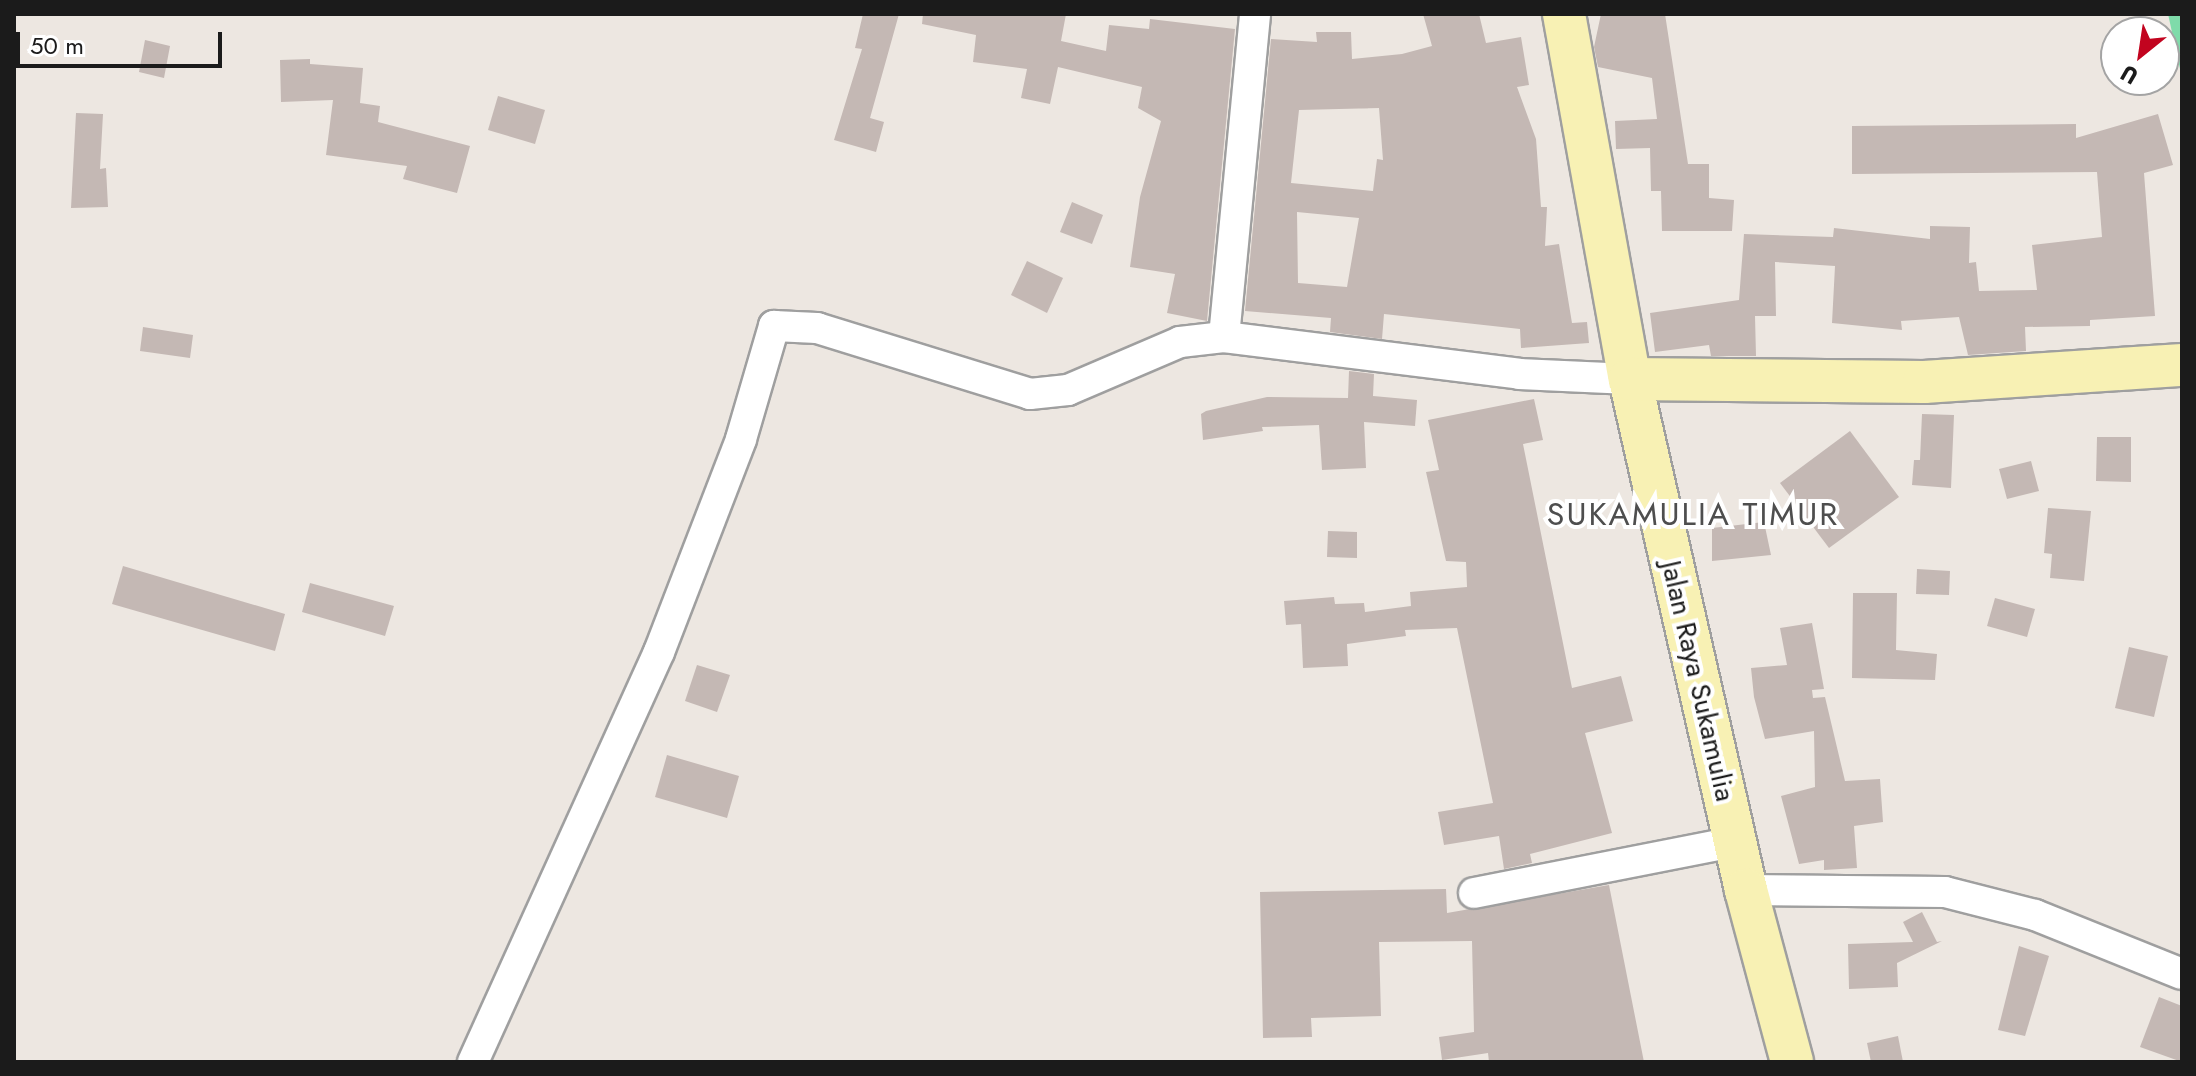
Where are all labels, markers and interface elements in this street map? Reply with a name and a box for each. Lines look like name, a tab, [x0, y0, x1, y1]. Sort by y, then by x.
scale bar	[20, 16, 226, 66]
north arrow	[2100, 16, 2180, 96]
text: 50 m	[30, 28, 84, 63]
text: U	[2114, 57, 2144, 93]
district label: SUKAMULIA TIMUR	[1547, 495, 1839, 533]
street label: Jalan Raya Sukamulia	[1654, 557, 1742, 805]

